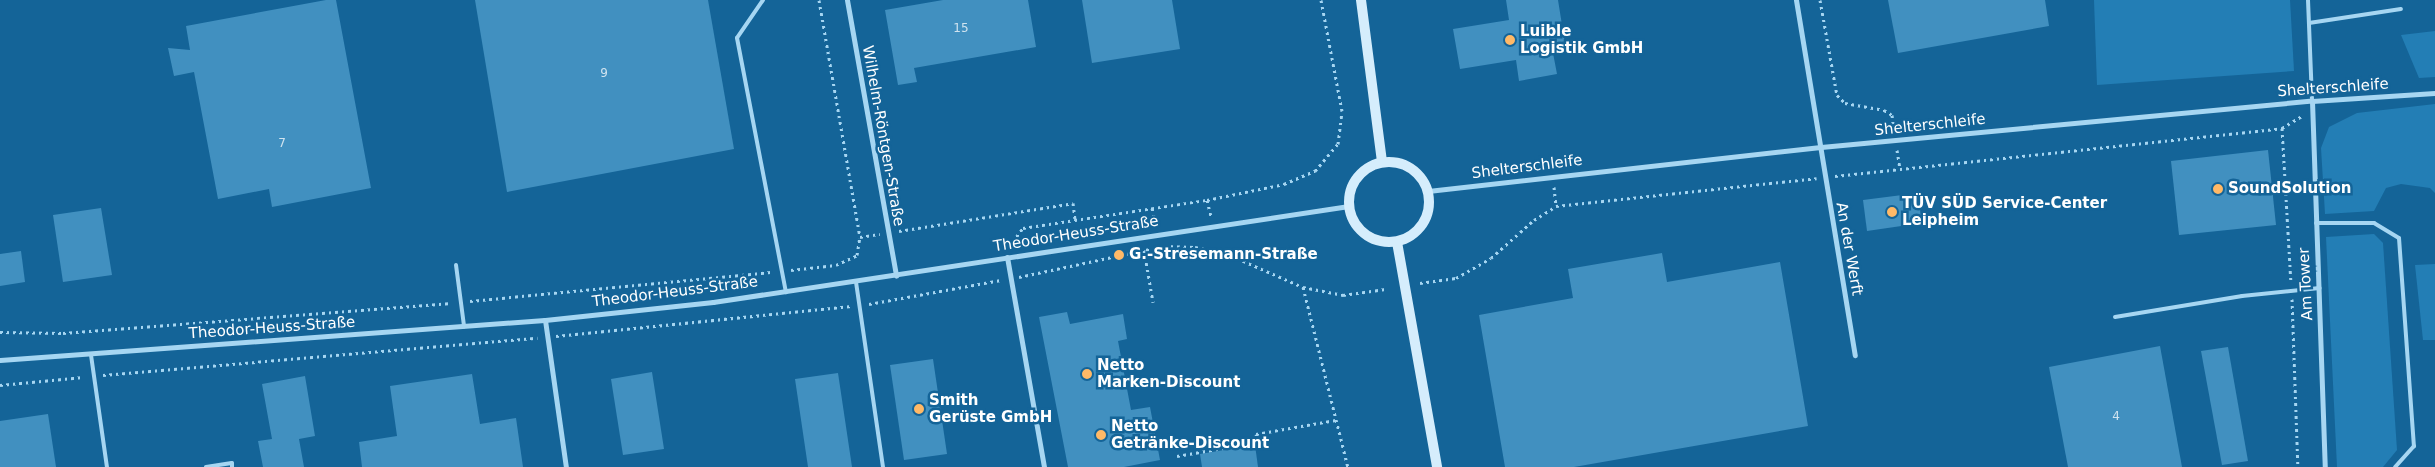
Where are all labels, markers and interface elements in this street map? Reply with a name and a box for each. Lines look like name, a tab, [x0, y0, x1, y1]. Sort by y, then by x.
house number: 15	[953, 22, 969, 36]
place label: Luible Logistik GmbH	[1520, 22, 1643, 57]
marker: Luible Logistik GmbH	[1504, 34, 1516, 46]
street label: Wilhelm-Röntgen-Straße	[858, 44, 908, 228]
house number: 9	[600, 67, 608, 81]
street label: Shelterschleife	[2277, 75, 2389, 101]
street label: Shelterschleife	[1874, 110, 1986, 140]
house number: 7	[278, 137, 286, 151]
street label: Shelterschleife	[1471, 151, 1583, 183]
place label: SoundSolution	[2228, 180, 2351, 198]
marker: SoundSolution	[2212, 183, 2224, 195]
place label: TÜV SÜD Service-Center Leipheim	[1902, 194, 2107, 229]
street label: An der Werft	[1832, 201, 1866, 297]
marker: TÜV SÜD Service-Center Leipheim	[1886, 206, 1898, 218]
street label: Theodor-Heuss-Straße	[992, 212, 1160, 256]
place label: G.-Stresemann-Straße	[1129, 246, 1318, 264]
street label: Am Tower	[2295, 247, 2317, 321]
marker: G.-Stresemann-Straße	[1113, 249, 1125, 261]
street label: Theodor-Heuss-Straße	[591, 273, 759, 311]
street label: Theodor-Heuss-Straße	[188, 313, 356, 343]
place label: Netto Marken-Discount	[1097, 356, 1240, 391]
marker: Netto Marken-Discount	[1081, 368, 1093, 380]
place label: Smith Gerüste GmbH	[929, 391, 1052, 426]
marker: Smith Gerüste GmbH	[913, 403, 925, 415]
house number: 4	[2112, 410, 2120, 424]
place label: Netto Getränke-Discount	[1111, 417, 1269, 452]
marker: Netto Getränke-Discount	[1095, 429, 1107, 441]

